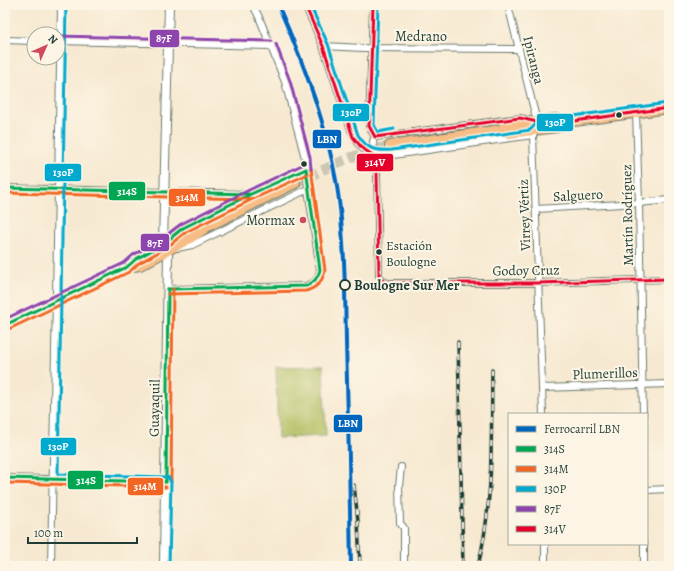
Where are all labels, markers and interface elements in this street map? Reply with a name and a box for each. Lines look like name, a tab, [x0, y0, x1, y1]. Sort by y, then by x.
north arrow	[26, 26, 66, 66]
street label: Medrano	[395, 27, 447, 46]
line badge: 87F	[149, 29, 180, 48]
text: N	[45, 31, 61, 47]
text: 87F	[156, 31, 172, 46]
street label: Ipiranga	[518, 34, 549, 87]
line badge: 130P	[332, 103, 370, 122]
text: 130P	[341, 105, 362, 120]
unlabelled marker	[614, 110, 624, 120]
line badge: 130P	[536, 113, 574, 132]
text: 130P	[545, 115, 566, 130]
line badge: LBN	[312, 129, 342, 149]
text: LBN	[317, 132, 337, 147]
line badge: 314V	[356, 153, 394, 172]
text: 314V	[365, 155, 385, 170]
unlabelled marker	[299, 159, 309, 169]
line badge: 130P	[44, 163, 82, 182]
street label: Martín Rodríguez	[617, 164, 638, 266]
text: 130P	[53, 165, 74, 180]
street label: Virrey Vértiz	[514, 179, 535, 252]
line badge: 314S	[108, 181, 146, 201]
text: 314S	[117, 184, 137, 199]
street label: Salguero	[552, 185, 604, 206]
line badge: 314M	[168, 188, 206, 207]
text: 314M	[175, 190, 199, 205]
place label: Mormax	[246, 211, 295, 230]
marker: Mormax	[298, 215, 308, 225]
line badge: 87F	[140, 233, 170, 252]
text: 87F	[147, 236, 163, 251]
place label: Estación Boulogne	[386, 237, 436, 270]
marker: Estación Boulogne	[374, 247, 384, 257]
street label: Godoy Cruz	[492, 260, 560, 281]
place label: Boulogne Sur Mer	[354, 276, 460, 295]
marker: Boulogne Sur Mer	[339, 279, 351, 291]
street label: Plumerillos	[572, 363, 638, 384]
street label: Guayaquil	[144, 378, 165, 437]
legend	[508, 413, 648, 545]
line badge: LBN	[333, 414, 363, 433]
text: LBN	[338, 416, 358, 431]
text: Ferrocarril LBN	[544, 421, 620, 437]
line badge: 130P	[40, 437, 77, 456]
text: 130P	[48, 439, 69, 454]
text: 314S	[544, 441, 565, 457]
text: 314M	[544, 461, 569, 477]
line badge: 314S	[67, 470, 104, 490]
text: 314S	[76, 473, 96, 488]
line badge: 314M	[127, 477, 164, 496]
text: 314M	[133, 479, 157, 494]
text: 130P	[544, 481, 566, 497]
text: 87F	[544, 501, 561, 517]
scale bar	[28, 519, 137, 545]
text: 314V	[544, 521, 567, 537]
text: 100 m	[34, 525, 63, 541]

